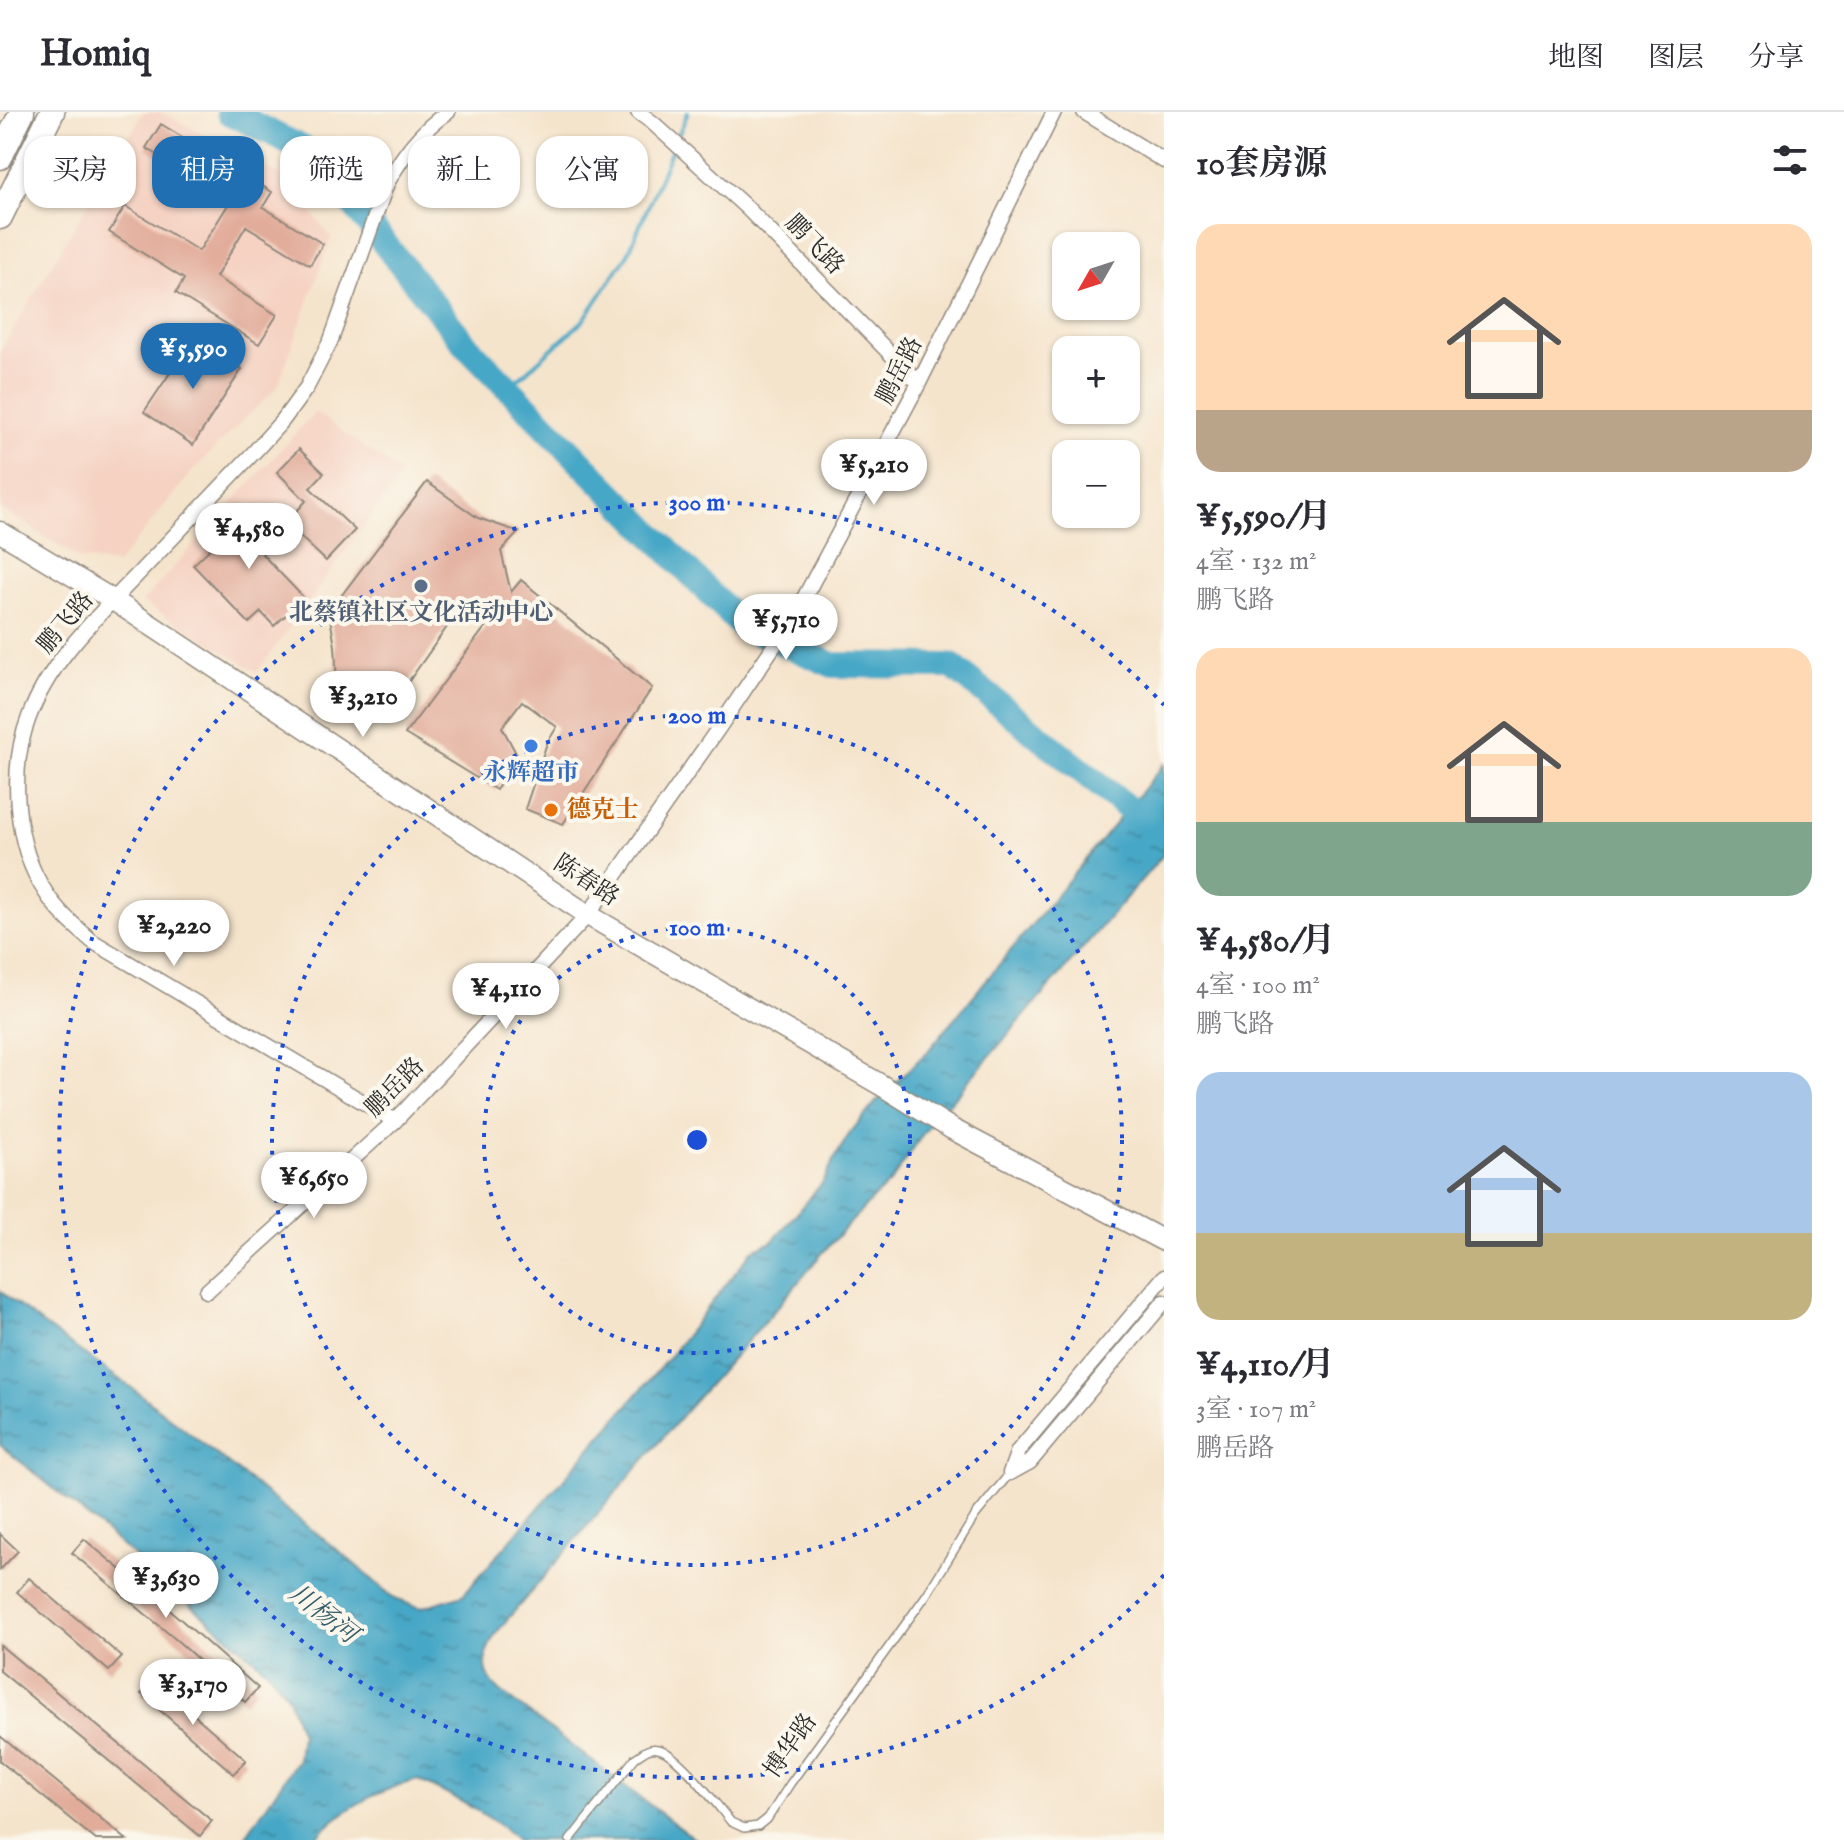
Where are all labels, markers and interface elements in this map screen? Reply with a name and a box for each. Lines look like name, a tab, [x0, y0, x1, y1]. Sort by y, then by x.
text: Homiq	[40, 31, 151, 79]
text: 地图	[1548, 41, 1604, 76]
text: 图层	[1648, 41, 1704, 76]
text: 分享	[1748, 41, 1804, 76]
chip: 买房	[24, 136, 136, 208]
chip: 租房	[152, 136, 264, 208]
chip: 筛选	[280, 136, 392, 208]
chip: 新上	[408, 136, 520, 208]
chip: 公寓	[536, 136, 648, 208]
icon: filters	[1768, 138, 1812, 182]
text: 10套房源	[1196, 143, 1327, 186]
street label: 鹏飞路	[778, 208, 850, 282]
north arrow	[1052, 232, 1140, 320]
map controls	[1052, 232, 1140, 528]
icon: home	[1432, 276, 1576, 420]
pin: ¥5,590	[128, 323, 258, 391]
text: ¥5,590	[159, 332, 227, 365]
street label: 鹏岳路	[870, 332, 930, 410]
button: +	[1052, 336, 1140, 424]
pin: ¥5,210	[809, 439, 939, 507]
button: −	[1052, 440, 1140, 528]
text: ¥5,210	[839, 448, 909, 481]
text: 300 m	[669, 488, 726, 519]
text: ¥5,590/月	[1196, 496, 1332, 539]
pin: ¥4,580	[184, 503, 314, 571]
text: ¥4,580	[213, 512, 285, 545]
text: 4室 · 132 m²	[1196, 545, 1316, 578]
marker: 北蔡镇社区文化活动中心	[412, 577, 430, 595]
text: 鹏飞路	[1196, 584, 1274, 617]
street label: 鹏飞路	[31, 585, 101, 661]
pin: ¥5,710	[721, 594, 851, 662]
place label: 北蔡镇社区文化活动中心	[289, 598, 553, 629]
text: ¥5,710	[752, 603, 820, 636]
pin: ¥3,210	[298, 671, 428, 739]
text: ¥3,210	[328, 680, 398, 713]
icon: home	[1432, 700, 1576, 844]
text: 200 m	[668, 701, 727, 732]
marker: 永辉超市	[522, 737, 540, 755]
place label: 永辉超市	[483, 758, 579, 789]
place label: 德克士	[567, 795, 639, 826]
marker: 德克士	[542, 801, 560, 819]
street label: 陈春路	[547, 848, 625, 914]
pin: ¥2,220	[109, 900, 239, 968]
text: ¥2,220	[136, 909, 212, 942]
text: 100 m	[669, 913, 726, 944]
text: ¥4,580/月	[1196, 920, 1335, 963]
pin: ¥4,110	[441, 963, 571, 1031]
text: 4室 · 100 m²	[1196, 969, 1320, 1002]
text: ¥4,110	[470, 972, 542, 1005]
text: 鹏飞路	[1196, 1008, 1274, 1041]
street label: 鹏岳路	[359, 1052, 431, 1124]
icon: home	[1432, 1124, 1576, 1268]
centre of rings	[683, 1126, 711, 1154]
pin: ¥6,650	[249, 1152, 379, 1220]
text: ¥6,650	[279, 1161, 349, 1194]
text: ¥4,110/月	[1196, 1344, 1335, 1387]
text: 3室 · 107 m²	[1196, 1393, 1316, 1426]
text: 鹏岳路	[1196, 1432, 1274, 1465]
pin: ¥3,630	[101, 1552, 231, 1620]
text: ¥3,630	[131, 1561, 201, 1594]
water label: 川杨河	[282, 1577, 367, 1653]
pin: ¥3,170	[128, 1659, 258, 1727]
text: ¥3,170	[158, 1668, 228, 1701]
street label: 博华路	[758, 1708, 824, 1784]

